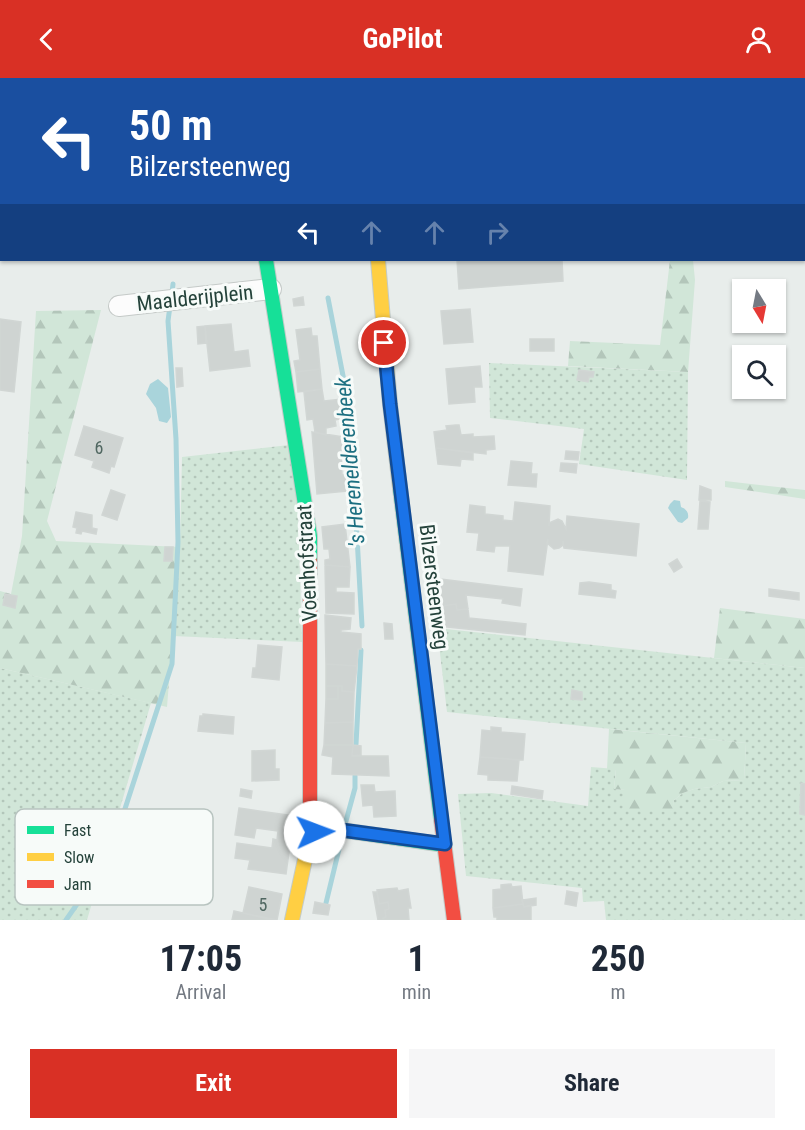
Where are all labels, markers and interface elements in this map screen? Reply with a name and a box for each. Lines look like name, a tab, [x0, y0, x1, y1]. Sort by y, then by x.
icon: back	[30, 23, 63, 56]
text: GoPilot	[363, 23, 442, 55]
icon: person	[742, 23, 775, 56]
text: 50 m	[129, 101, 212, 150]
icon: left	[30, 102, 108, 180]
text: Bilzersteenweg	[129, 151, 291, 183]
icon: left	[292, 216, 325, 249]
icon: ahead	[355, 216, 388, 249]
icon: ahead	[418, 216, 451, 249]
icon: right	[481, 216, 514, 249]
north arrow	[732, 279, 786, 333]
map controls	[732, 279, 786, 399]
street label: Maalderijplein	[136, 280, 254, 316]
pin	[358, 317, 409, 368]
icon: arrive	[367, 326, 400, 359]
button: search	[732, 345, 786, 399]
water label: 's Herenelderenbeek	[330, 376, 370, 548]
house number: 6	[95, 437, 103, 458]
street label: Voenhofstraat	[292, 504, 322, 622]
street label: Bilzersteenweg	[414, 523, 454, 651]
position arrow	[283, 800, 347, 864]
legend	[15, 809, 213, 905]
text: Fast	[64, 821, 91, 840]
text: Slow	[64, 848, 94, 867]
text: Jam	[64, 875, 91, 894]
house number: 5	[259, 894, 268, 915]
text: 17:05	[160, 938, 242, 980]
text: 1	[407, 938, 426, 980]
text: 250	[591, 938, 645, 980]
text: Arrival	[175, 980, 226, 1004]
text: min	[402, 980, 431, 1004]
text: m	[611, 980, 626, 1004]
button: Exit	[30, 1049, 397, 1118]
button: Share	[409, 1049, 775, 1118]

